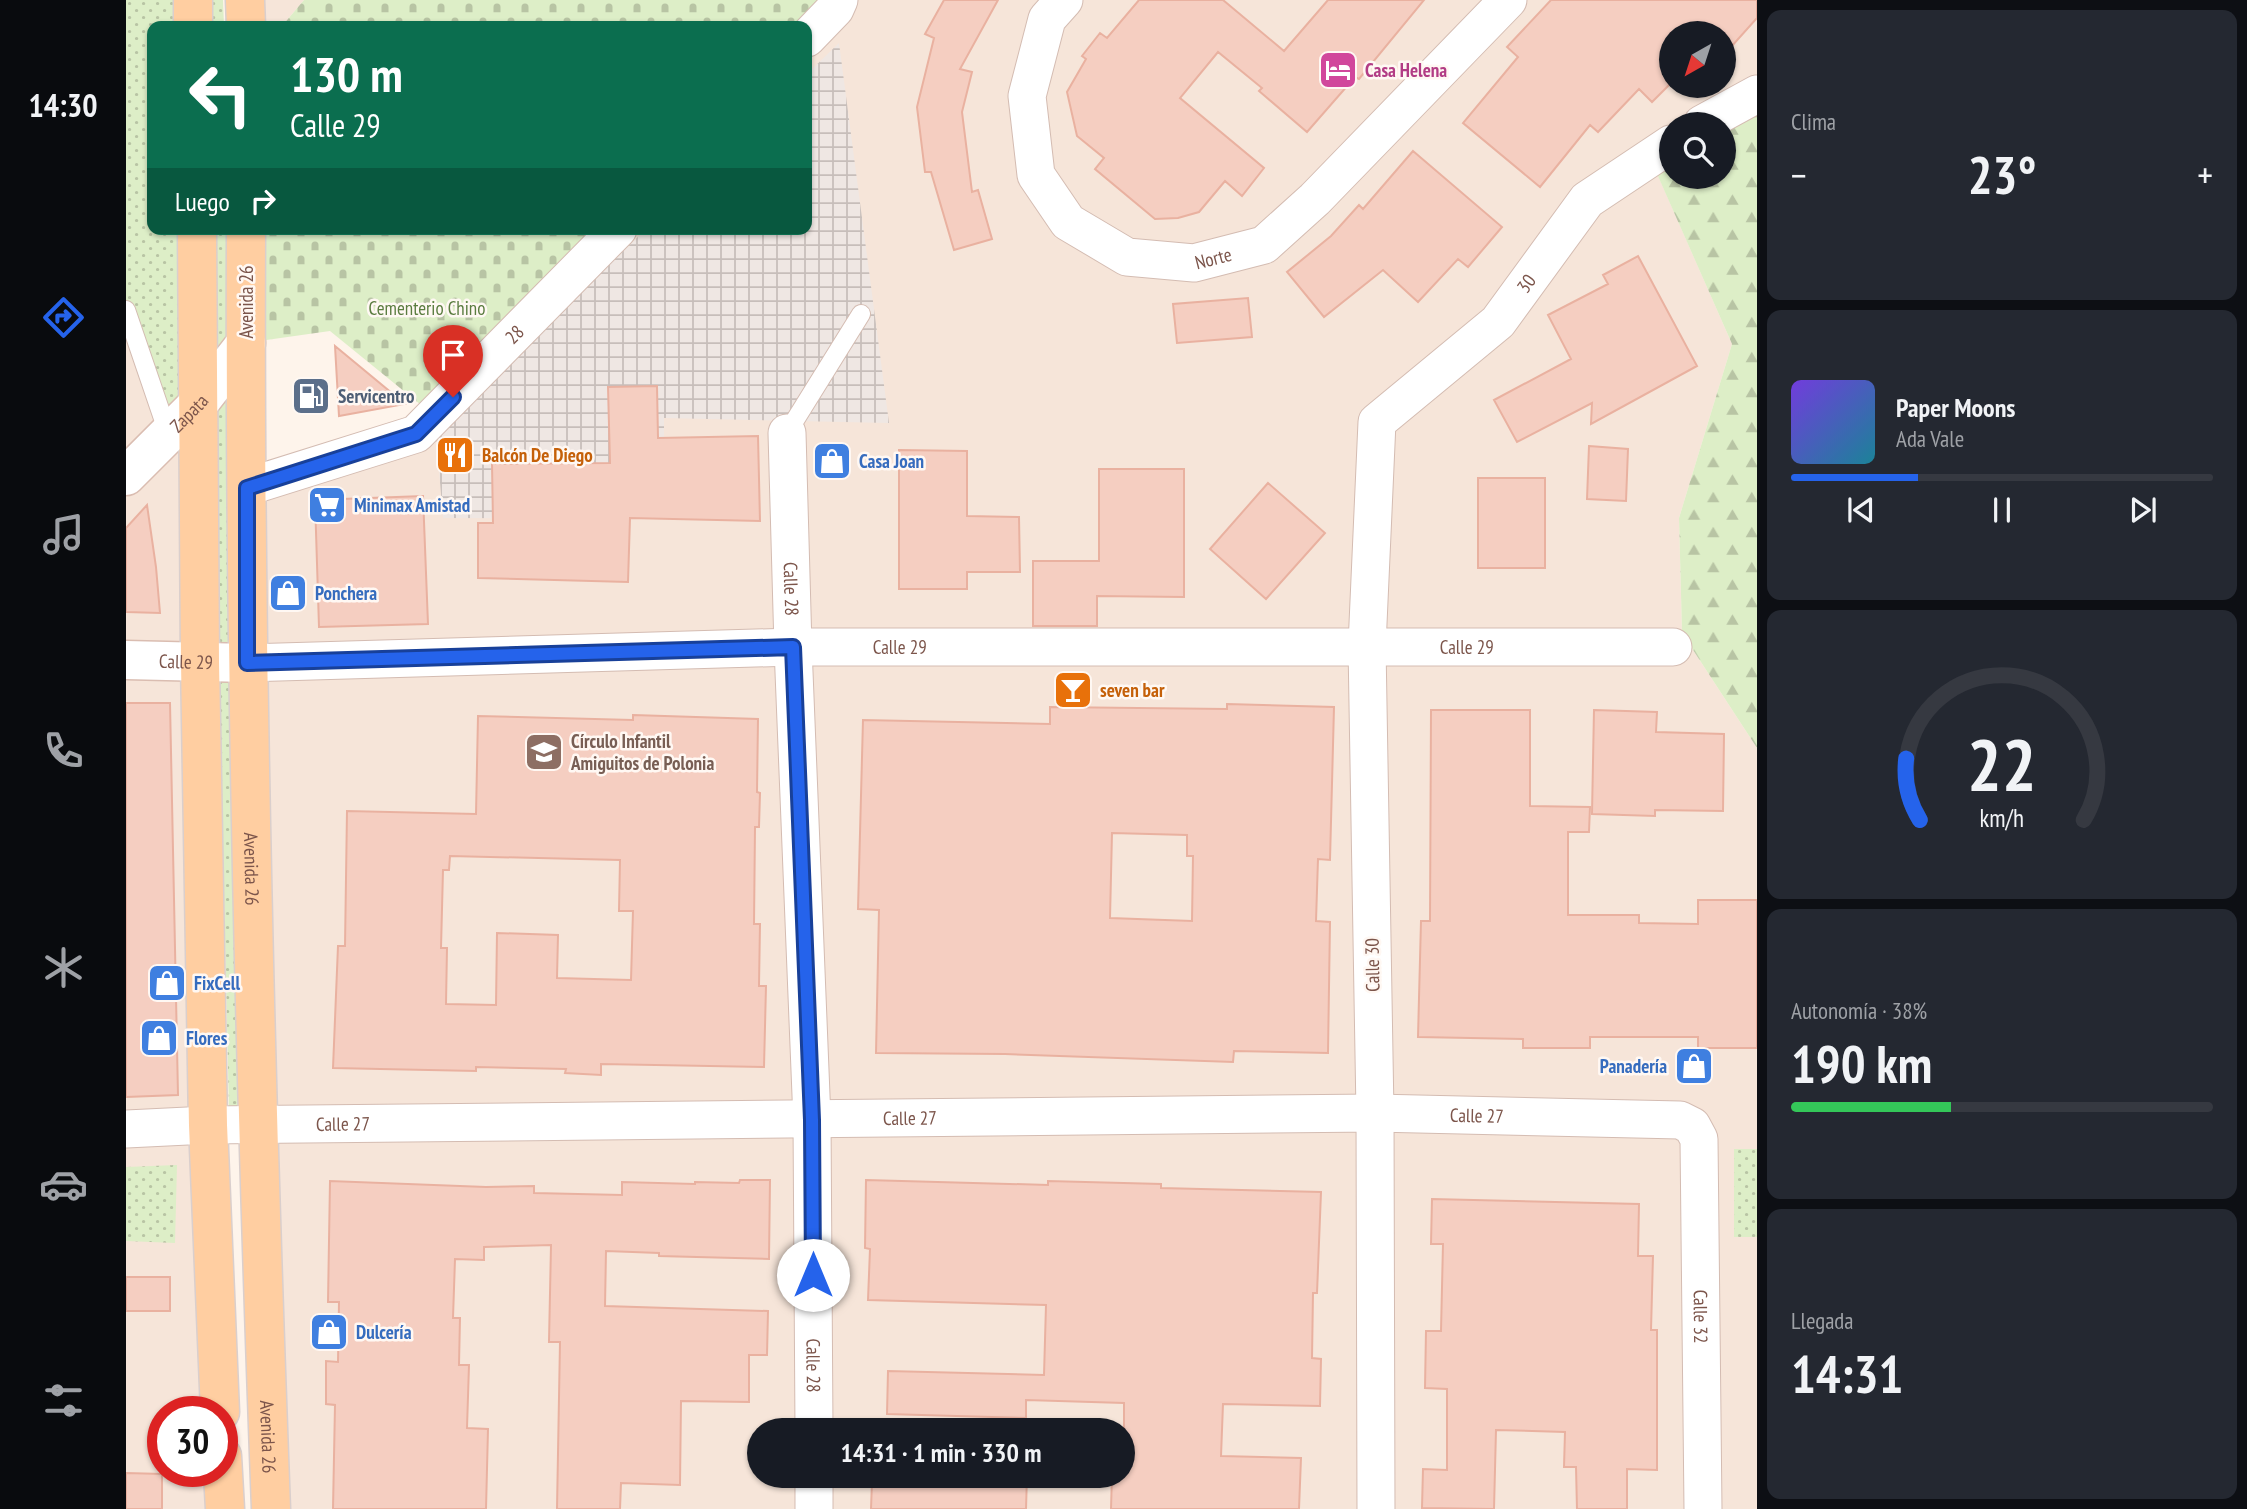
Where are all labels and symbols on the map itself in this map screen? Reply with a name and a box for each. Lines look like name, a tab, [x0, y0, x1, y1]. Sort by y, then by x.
north arrow	[1659, 21, 1736, 98]
hotel icon: Casa Helena	[1317, 49, 1359, 91]
place label: Casa Helena	[1365, 58, 1447, 82]
street label: Norte	[1192, 242, 1234, 274]
street label: Avenida 26	[234, 265, 258, 339]
street label: 30	[1511, 269, 1541, 297]
park label: Cementerio Chino	[369, 296, 485, 320]
street label: 28	[500, 320, 529, 349]
pin	[423, 325, 483, 397]
fuel station icon: Servicentro	[290, 375, 332, 417]
place label: Servicentro	[338, 384, 415, 408]
street label: Zapata	[165, 389, 213, 437]
restaurant icon: Balcón De Diego	[434, 434, 476, 476]
shop icon: Casa Joan	[811, 440, 853, 482]
place label: Balcón De Diego	[482, 443, 593, 467]
place label: Casa Joan	[859, 449, 924, 473]
supermarket icon: Minimax Amistad	[306, 484, 348, 526]
place label: Minimax Amistad	[354, 493, 470, 517]
street label: Calle 28	[779, 562, 804, 616]
shop icon: Ponchera	[267, 572, 309, 614]
place label: Ponchera	[315, 581, 377, 605]
street label: Calle 29	[873, 635, 927, 659]
street label: Calle 29	[1440, 635, 1494, 659]
street label: Calle 29	[159, 649, 213, 674]
bar icon: seven bar	[1052, 669, 1094, 711]
place label: seven bar	[1100, 678, 1165, 702]
place label: Círculo Infantil Amiguitos de Polonia	[570, 729, 714, 775]
school or university icon: Círculo Infantil Amiguitos de Polonia	[523, 731, 565, 773]
street label: Avenida 26	[239, 832, 265, 906]
street label: Calle 30	[1360, 938, 1384, 992]
shop icon: FixCell	[146, 962, 188, 1004]
place label: FixCell	[194, 971, 240, 995]
shop icon: Flores	[138, 1017, 180, 1059]
place label: Flores	[186, 1026, 228, 1050]
shop icon: Panadería	[1673, 1045, 1715, 1087]
place label: Panadería	[1600, 1054, 1667, 1078]
street label: Calle 27	[1450, 1103, 1504, 1128]
street label: Calle 27	[883, 1106, 937, 1130]
street label: Calle 27	[316, 1111, 370, 1136]
position arrow	[776, 1238, 850, 1312]
street label: Calle 32	[1689, 1289, 1713, 1344]
shop icon: Dulcería	[308, 1311, 350, 1353]
place label: Dulcería	[356, 1320, 412, 1344]
street label: Calle 28	[801, 1338, 826, 1393]
speed limit sign: 30	[147, 1396, 238, 1487]
street label: Avenida 26	[255, 1400, 282, 1474]

